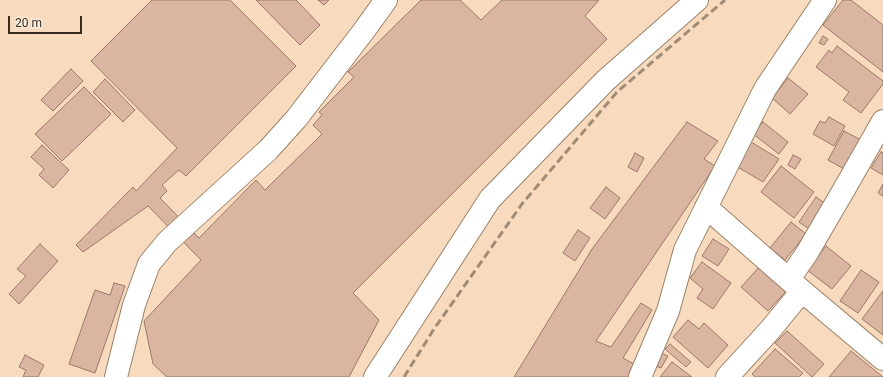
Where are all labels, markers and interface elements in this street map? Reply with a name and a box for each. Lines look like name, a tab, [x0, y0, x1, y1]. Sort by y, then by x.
scale bar	[10, 8, 84, 34]
text: 20 m	[15, 16, 42, 30]

